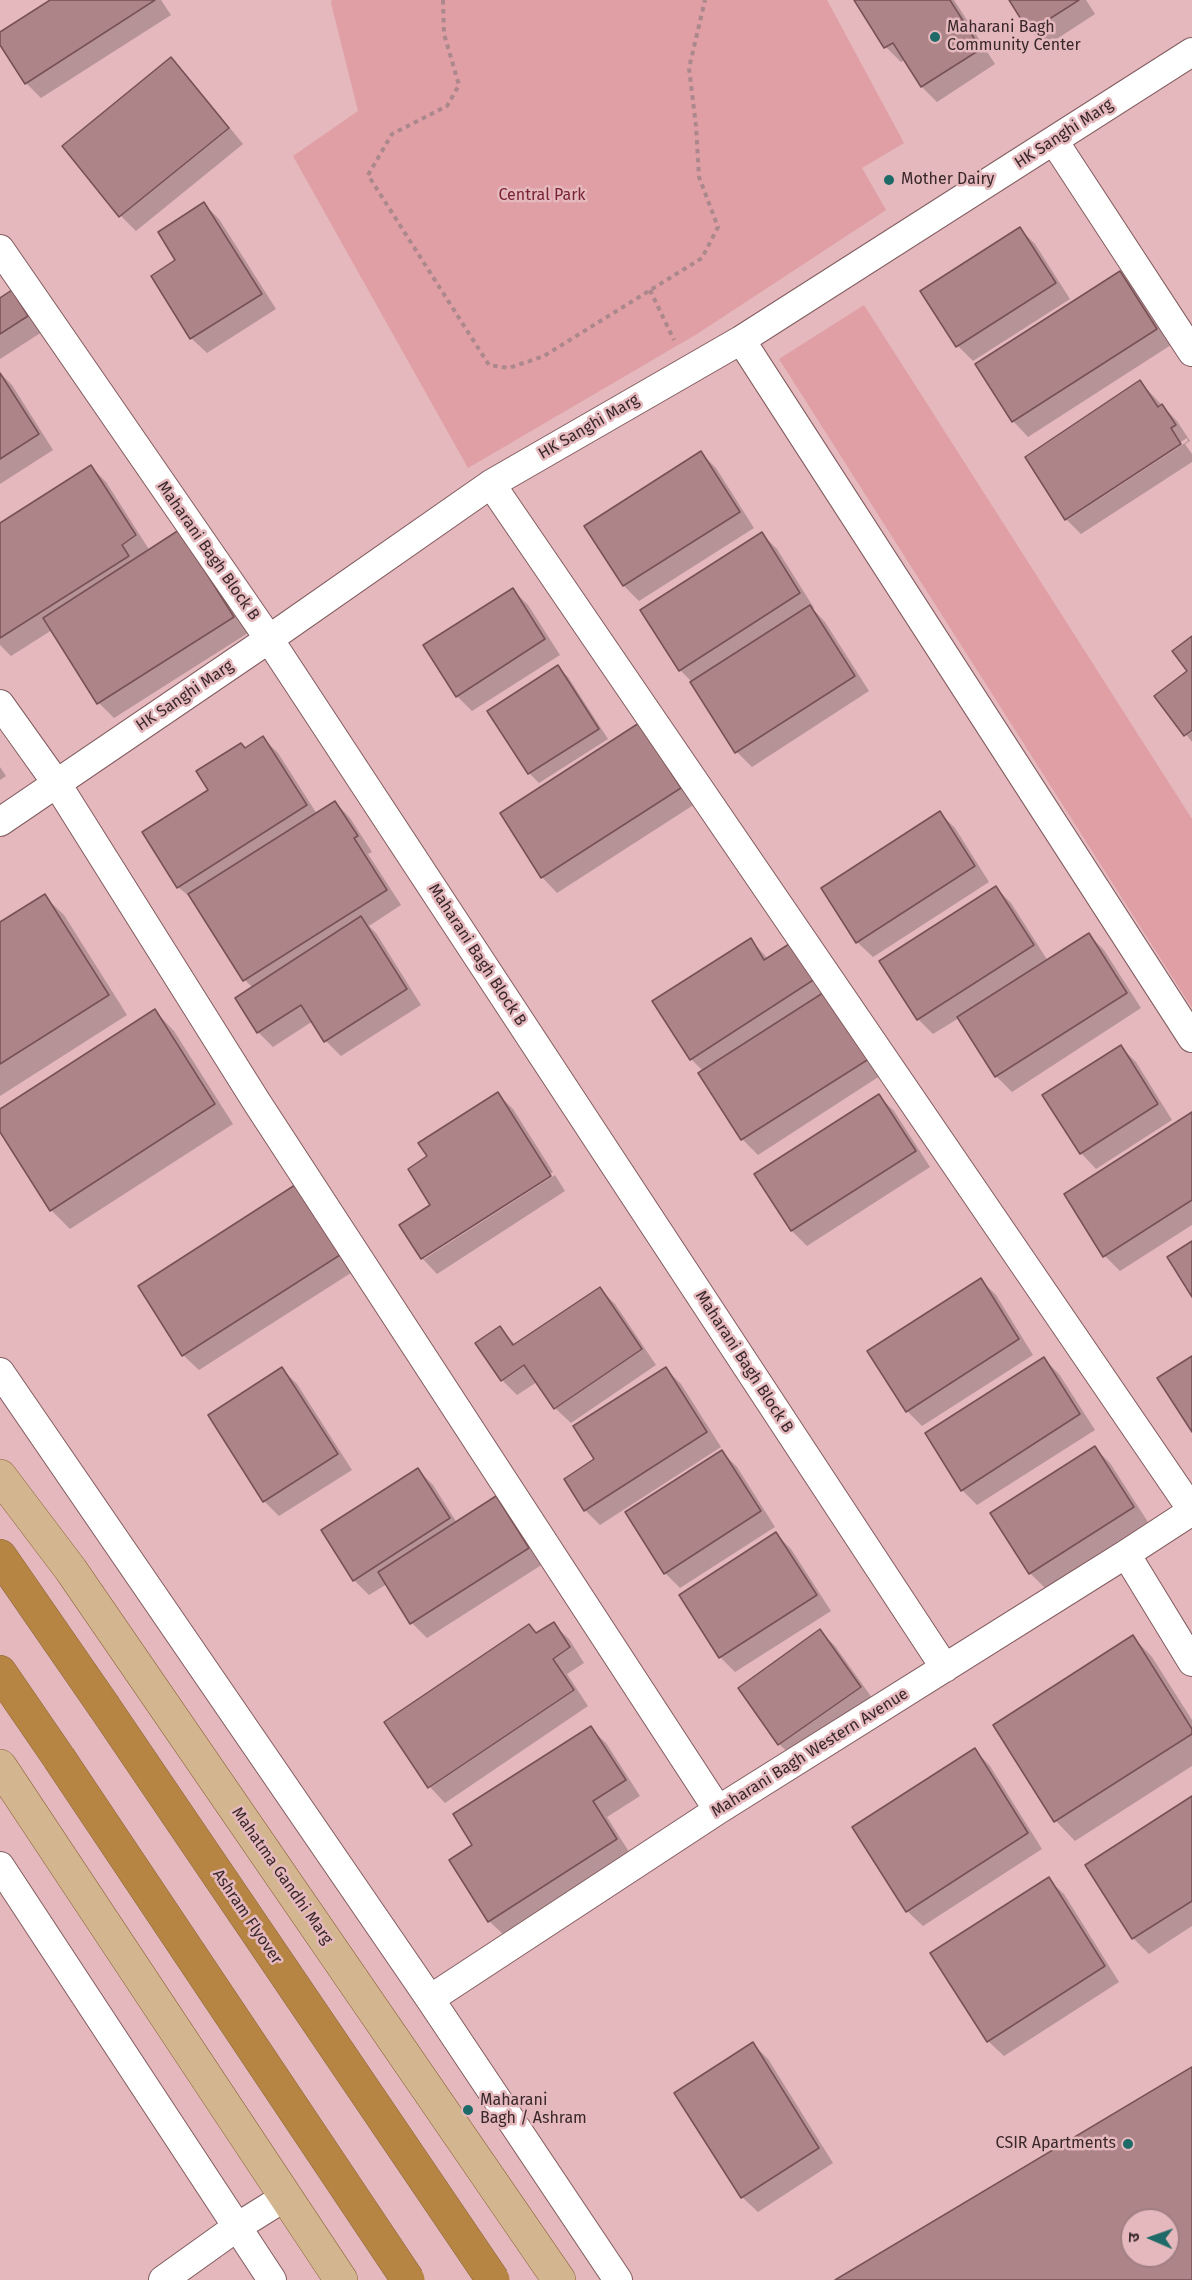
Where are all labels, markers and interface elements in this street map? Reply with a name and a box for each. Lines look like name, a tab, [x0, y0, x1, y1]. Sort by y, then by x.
place label: Maharani Bagh Community Center	[947, 18, 1081, 56]
marker: Maharani Bagh Community Center	[928, 30, 942, 44]
street label: HK Sanghi Marg	[1011, 95, 1117, 173]
place label: Mother Dairy	[901, 170, 994, 190]
marker: Mother Dairy	[882, 173, 896, 187]
park label: Central Park	[498, 186, 586, 206]
street label: HK Sanghi Marg	[535, 390, 643, 464]
street label: Maharani Bagh Block B	[153, 478, 263, 624]
street label: HK Sanghi Marg	[133, 656, 237, 736]
street label: Maharani Bagh Block B	[424, 880, 530, 1030]
street label: Maharani Bagh Block B	[691, 1287, 797, 1437]
street label: Maharani Bagh Western Avenue	[708, 1684, 912, 1822]
street label: Mahatma Gandhi Marg	[227, 1804, 337, 1948]
street label: Ashram Flyover	[208, 1866, 286, 1968]
place label: Maharani Bagh / Ashram	[480, 2091, 587, 2129]
marker: Maharani Bagh / Ashram	[461, 2103, 475, 2117]
place label: CSIR Apartments	[996, 2134, 1116, 2154]
marker: CSIR Apartments	[1121, 2137, 1135, 2151]
north arrow	[1120, 2208, 1180, 2268]
text: उ	[1124, 2232, 1143, 2242]

